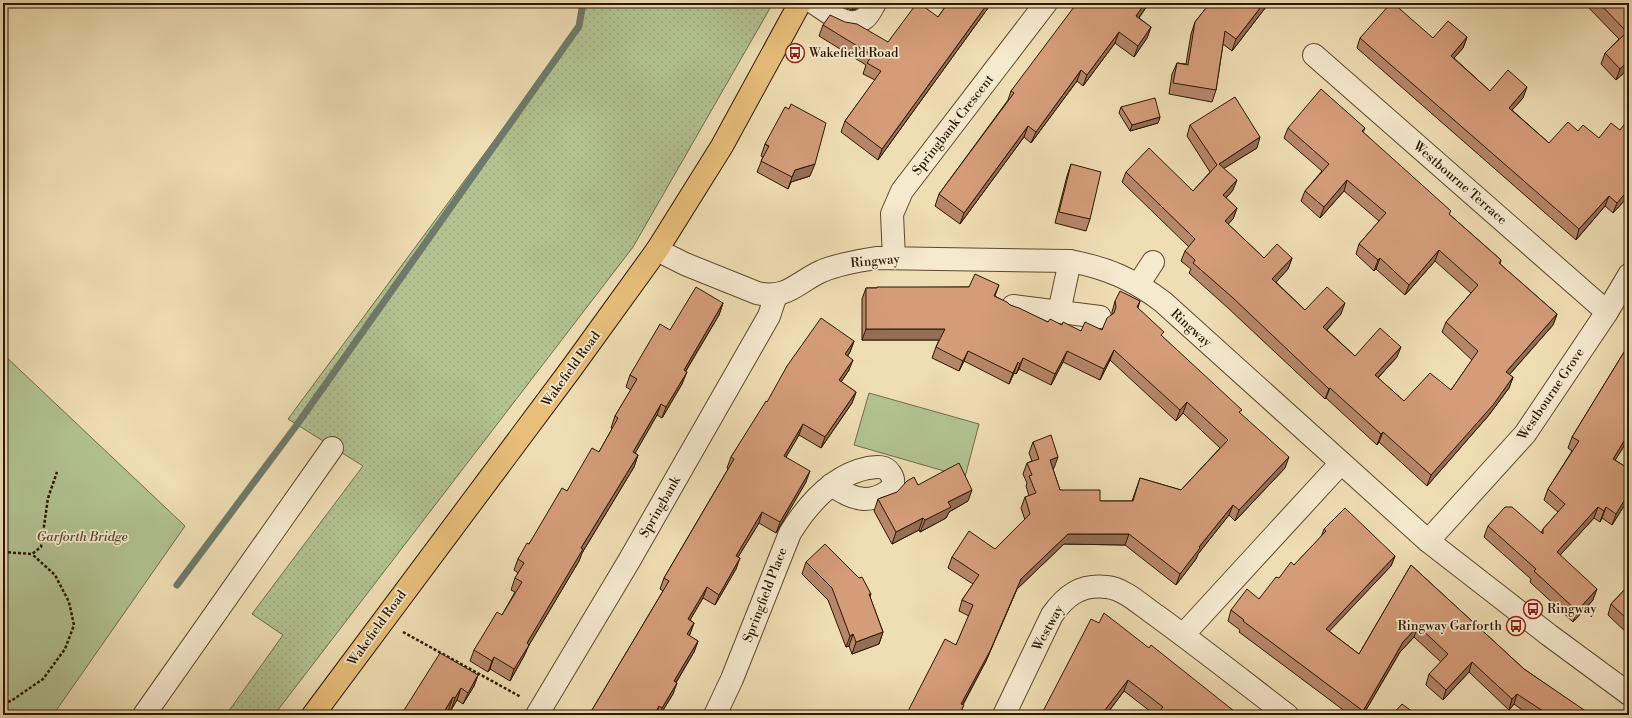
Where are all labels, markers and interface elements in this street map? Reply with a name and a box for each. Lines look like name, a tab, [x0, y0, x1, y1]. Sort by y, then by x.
bus stop icon: Wakefield Road	[784, 42, 806, 64]
place label: Wakefield Road	[808, 45, 899, 61]
street label: Springbank Crescent	[909, 71, 997, 178]
street label: Westbourne Terrace	[1409, 137, 1510, 228]
street label: Ringway	[850, 251, 901, 271]
street label: Ringway	[1167, 305, 1215, 351]
street label: Wakefield Road	[538, 328, 604, 411]
street label: Westbourne Grove	[1514, 344, 1588, 444]
street label: Springbank	[636, 472, 685, 541]
park label: Garforth Bridge	[37, 529, 128, 545]
street label: Springfield Place	[740, 545, 791, 645]
street label: Wakefield Road	[344, 587, 410, 670]
bus stop icon: Ringway	[1522, 598, 1544, 620]
place label: Ringway	[1547, 601, 1597, 617]
street label: Westway	[1028, 602, 1067, 655]
bus stop icon: Ringway Garforth	[1505, 615, 1527, 637]
place label: Ringway Garforth	[1397, 618, 1502, 634]

